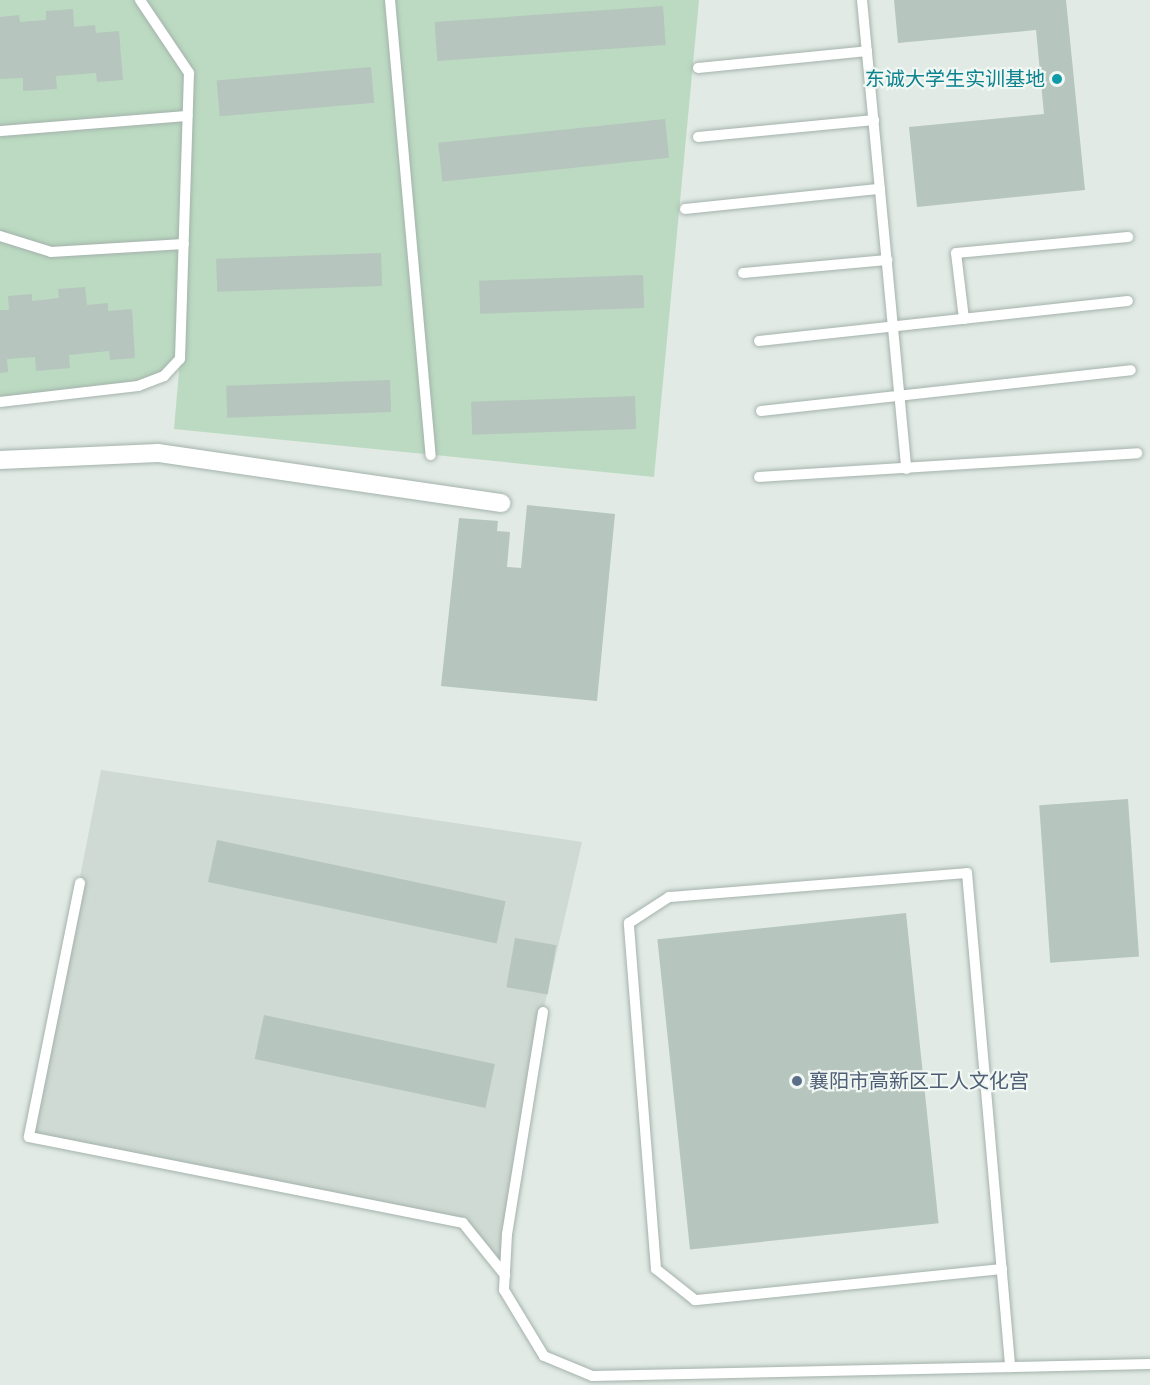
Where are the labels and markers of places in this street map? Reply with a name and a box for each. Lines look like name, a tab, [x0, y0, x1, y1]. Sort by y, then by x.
place label: 东诚大学生实训基地	[865, 67, 1045, 91]
marker: 东诚大学生实训基地	[1050, 72, 1064, 86]
place label: 襄阳市高新区工人文化宫	[809, 1069, 1029, 1093]
marker: 襄阳市高新区工人文化宫	[790, 1074, 804, 1088]

